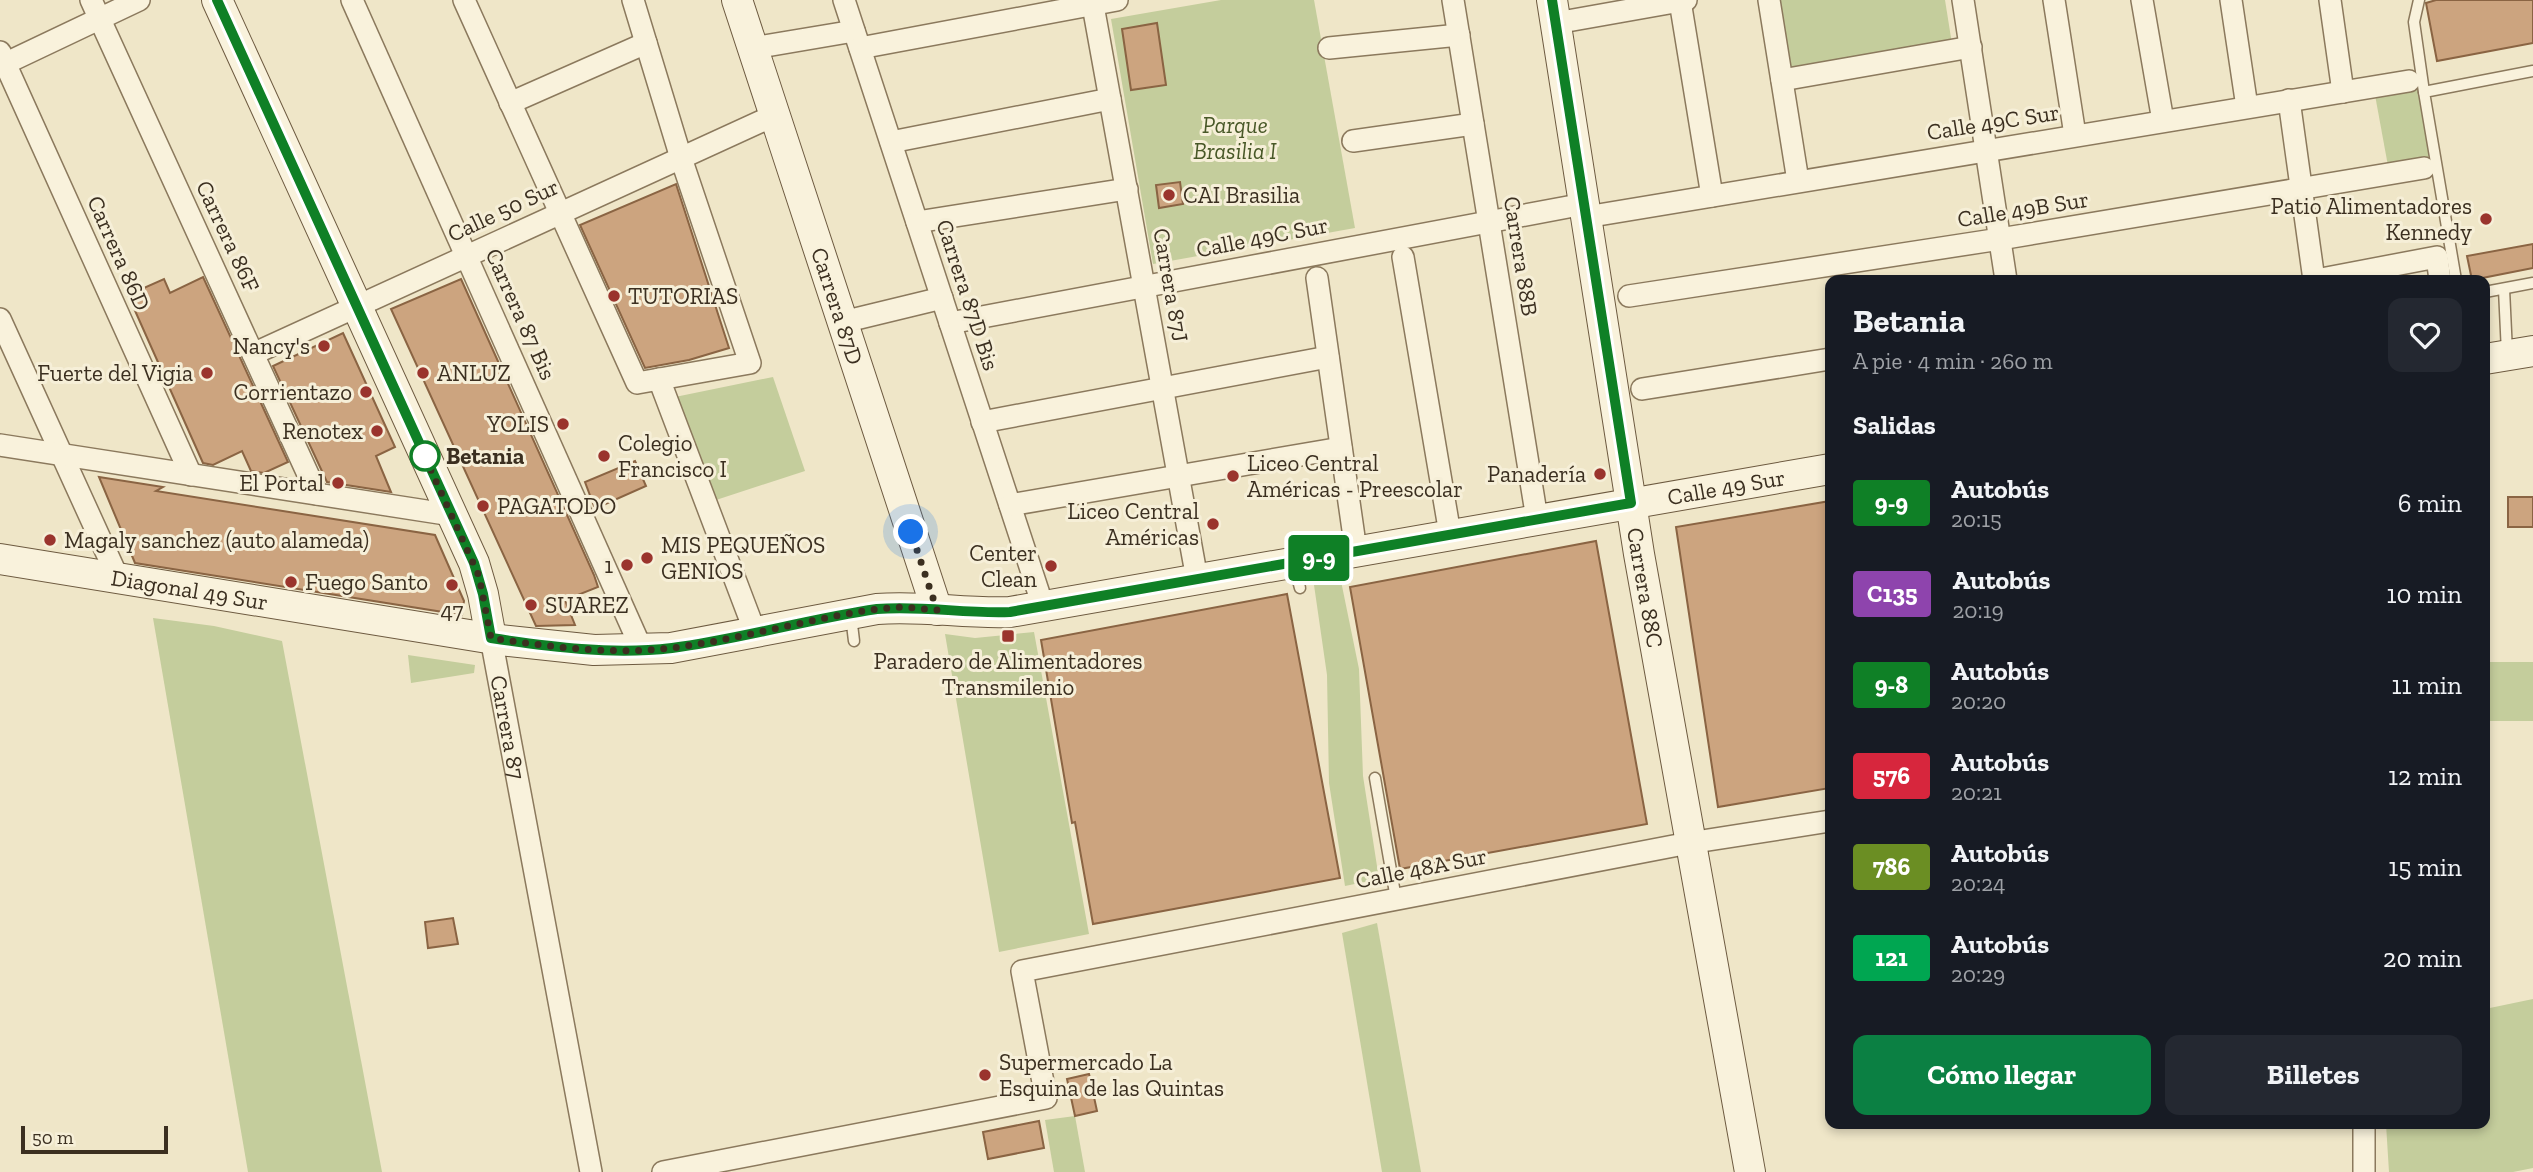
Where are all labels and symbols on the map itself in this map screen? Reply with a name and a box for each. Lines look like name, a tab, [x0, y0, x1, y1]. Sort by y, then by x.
street label: Calle 49C Sur	[1925, 98, 2061, 146]
park label: Parque Brasilia I	[1193, 111, 1278, 165]
street label: Calle 50 Sur	[443, 172, 563, 248]
street label: Carrera 86F	[190, 176, 266, 296]
place label: CAI Brasilia	[1183, 181, 1300, 209]
street label: Calle 49B Sur	[1955, 185, 2091, 233]
marker: CAI Brasilia	[1161, 187, 1177, 203]
street label: Carrera 86D	[81, 191, 157, 315]
place label: Patio Alimentadores Kennedy	[2271, 192, 2472, 246]
street label: Carrera 88B	[1498, 194, 1544, 318]
street label: Calle 49C Sur	[1194, 210, 1330, 264]
marker: Patio Alimentadores Kennedy	[2478, 211, 2494, 227]
street label: Carrera 87D Bis	[930, 216, 1006, 374]
street label: Carrera 87J	[1147, 226, 1195, 344]
street label: Carrera 87 Bis	[480, 244, 562, 384]
street label: Carrera 87D	[805, 244, 870, 368]
place label: TUTORIAS	[628, 282, 738, 310]
marker: TUTORIAS	[606, 288, 622, 304]
place label: Nancy's	[232, 332, 310, 360]
marker: Nancy's	[316, 338, 332, 354]
place label: Fuerte del Vigia	[37, 359, 193, 387]
place label: ANLUZ	[437, 359, 511, 387]
marker: Fuerte del Vigia	[199, 365, 215, 381]
marker: ANLUZ	[415, 365, 431, 381]
place label: Corrientazo	[233, 378, 352, 406]
marker: Corrientazo	[358, 384, 374, 400]
place label: YOLIS	[486, 410, 549, 438]
marker: YOLIS	[555, 416, 571, 432]
place label: Renotex	[282, 417, 363, 445]
marker: Renotex	[369, 423, 385, 439]
place label: Colegio Francisco I	[618, 429, 727, 483]
marker: Betania	[410, 441, 440, 471]
place label: Betania	[446, 442, 525, 470]
marker: Colegio Francisco I	[596, 448, 612, 464]
place label: Liceo Central Américas - Preescolar	[1247, 449, 1463, 503]
place label: Panadería	[1487, 460, 1586, 488]
street label: Calle 49 Sur	[1665, 463, 1787, 511]
marker: Panadería	[1592, 466, 1608, 482]
marker: Liceo Central Américas - Preescolar	[1225, 468, 1241, 484]
place label: El Portal	[239, 469, 324, 497]
marker: El Portal	[330, 475, 346, 491]
place label: PAGATODO	[497, 492, 616, 520]
place label: Liceo Central Américas	[1067, 497, 1199, 551]
marker: PAGATODO	[475, 498, 491, 514]
your location	[893, 514, 928, 549]
marker: Liceo Central Américas	[1205, 516, 1221, 532]
street label: Carrera 88C	[1621, 525, 1670, 650]
place label: Magaly sanchez (auto alameda)	[64, 526, 369, 554]
place label: MIS PEQUEÑOS GENIOS	[661, 531, 825, 585]
marker: Magaly sanchez (auto alameda)	[42, 532, 58, 548]
line badge: 9-9	[1279, 535, 1359, 581]
place label: Center Clean	[969, 539, 1037, 593]
marker: MIS PEQUEÑOS GENIOS	[639, 550, 655, 566]
place label: 1	[604, 551, 613, 579]
marker: 1	[619, 557, 635, 573]
marker: Center Clean	[1043, 558, 1059, 574]
street label: Diagonal 49 Sur	[109, 563, 270, 616]
place label: Fuego Santo	[305, 568, 428, 596]
marker: Fuego Santo	[283, 574, 299, 590]
marker: 47	[444, 577, 460, 593]
place label: SUAREZ	[545, 591, 629, 619]
place label: 47	[441, 596, 464, 624]
marker: SUAREZ	[523, 597, 539, 613]
marker: Paradero de Alimentadores Transmilenio	[1000, 628, 1016, 644]
place label: Paradero de Alimentadores Transmilenio	[874, 647, 1142, 701]
street label: Carrera 87	[484, 673, 531, 782]
street label: Calle 48A Sur	[1353, 842, 1489, 894]
place label: Supermercado La Esquina de las Quintas	[999, 1048, 1224, 1102]
marker: Supermercado La Esquina de las Quintas	[977, 1067, 993, 1083]
scale bar	[21, 1123, 168, 1155]

